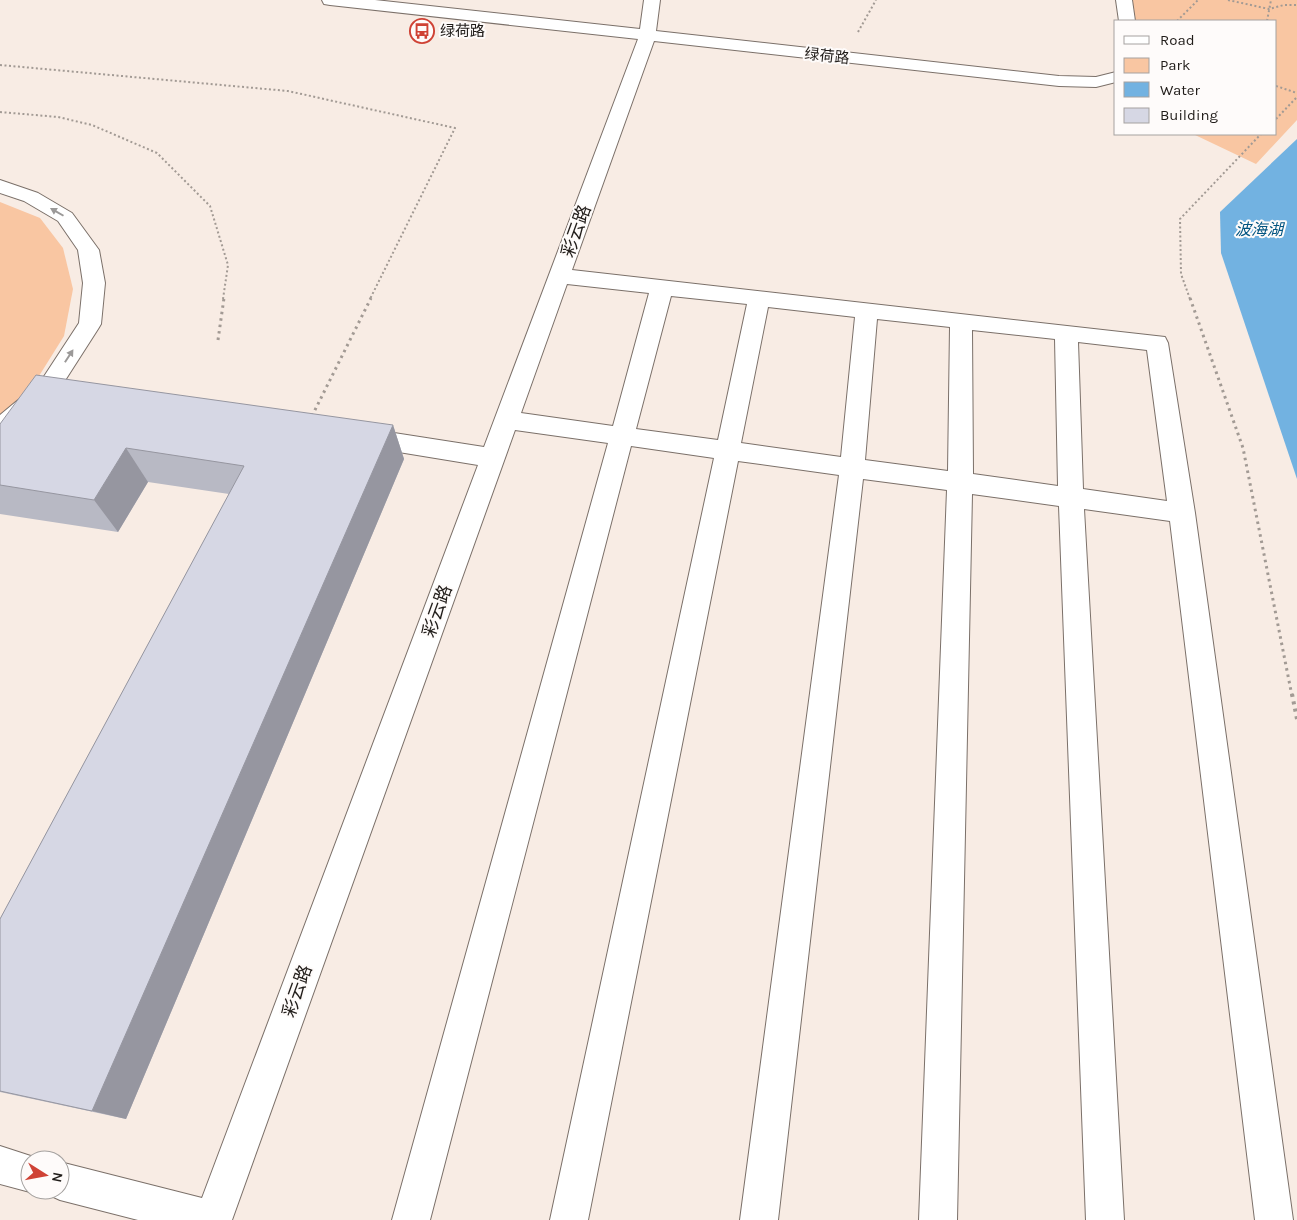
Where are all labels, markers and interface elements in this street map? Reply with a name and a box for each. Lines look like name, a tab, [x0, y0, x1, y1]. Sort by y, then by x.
bus stop icon: 绿荷路	[409, 18, 435, 44]
legend	[1114, 20, 1277, 135]
place label: 绿荷路	[440, 22, 485, 40]
text: Road	[1160, 31, 1195, 49]
street label: 绿荷路	[804, 45, 850, 67]
text: Park	[1160, 56, 1190, 74]
text: Water	[1160, 81, 1201, 99]
text: Building	[1160, 106, 1218, 124]
street label: 彩云路	[556, 202, 596, 260]
one-way arrow	[50, 208, 63, 217]
water label: 波海湖	[1235, 220, 1286, 239]
one-way arrow	[64, 349, 74, 363]
street label: 彩云路	[417, 582, 457, 640]
street label: 彩云路	[277, 962, 317, 1020]
north arrow	[20, 1150, 70, 1200]
text: N	[48, 1171, 67, 1184]

